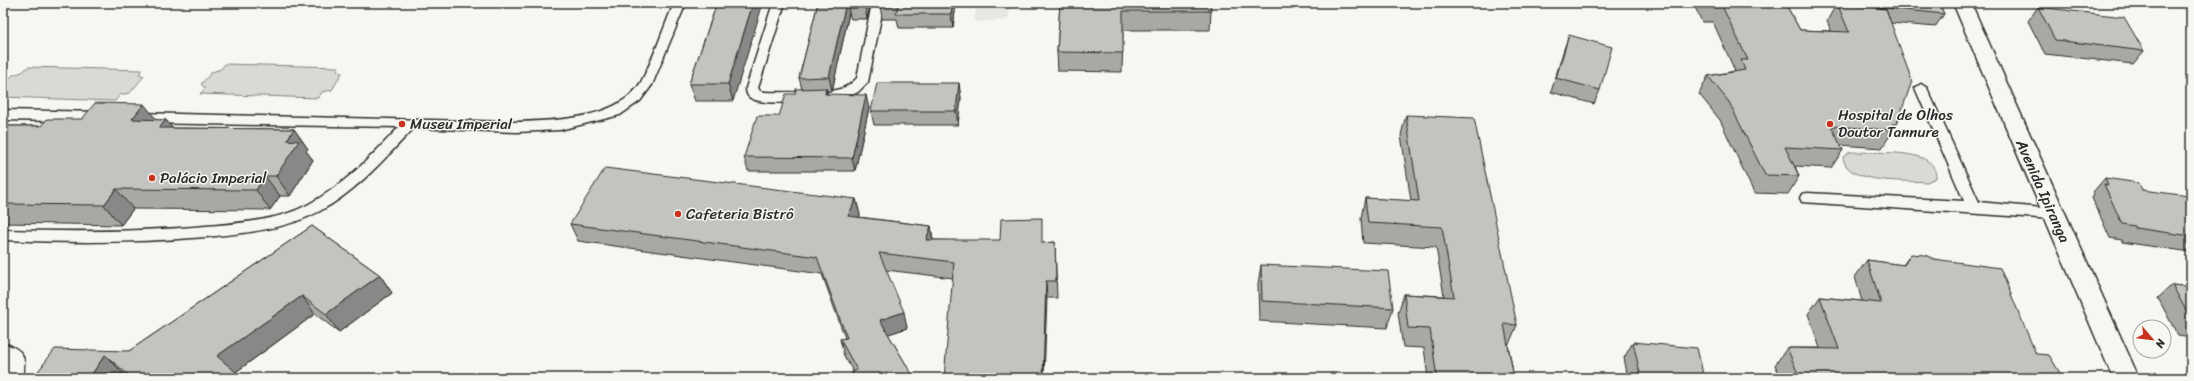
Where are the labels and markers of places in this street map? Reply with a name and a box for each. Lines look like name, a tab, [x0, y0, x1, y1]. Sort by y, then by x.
place label: Hospital de Olhos Doutor Tannure	[1838, 102, 1953, 145]
place label: Museu Imperial	[410, 111, 513, 137]
marker: Museu Imperial	[397, 119, 407, 129]
marker: Hospital de Olhos Doutor Tannure	[1825, 119, 1835, 129]
place label: Palácio Imperial	[160, 165, 267, 191]
marker: Palácio Imperial	[147, 173, 157, 183]
place label: Cafeteria Bistrô	[686, 201, 794, 227]
marker: Cafeteria Bistrô	[673, 209, 683, 219]

